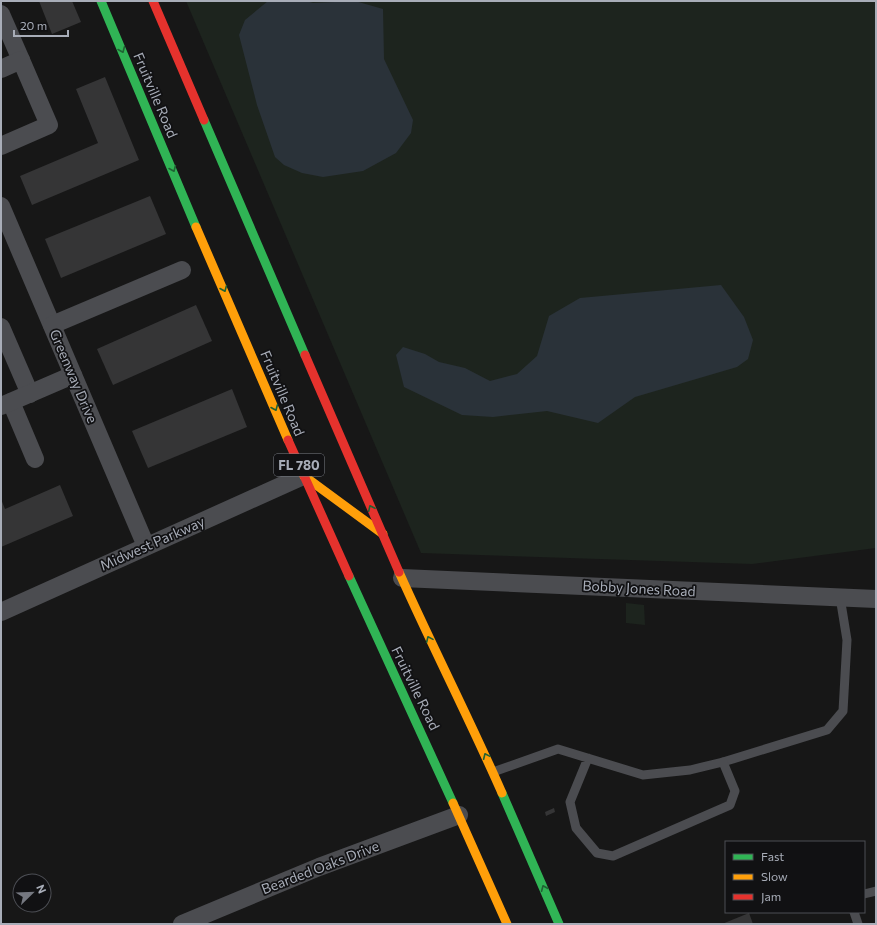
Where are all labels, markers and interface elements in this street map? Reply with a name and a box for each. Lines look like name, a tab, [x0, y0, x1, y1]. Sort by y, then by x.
scale bar	[14, 12, 68, 38]
text: 20 m	[20, 18, 47, 32]
one-way arrow	[117, 46, 125, 53]
street label: Fruitville Road	[130, 50, 182, 140]
one-way arrow	[168, 166, 176, 173]
one-way arrow	[219, 285, 227, 292]
street label: Greenway Drive	[47, 327, 101, 425]
street label: Fruitville Road	[257, 348, 309, 438]
one-way arrow	[270, 405, 278, 412]
road number: FL 780	[274, 454, 324, 476]
one-way arrow	[368, 504, 376, 512]
street label: Midwest Parkway	[97, 512, 207, 574]
street label: Bobby Jones Road	[582, 577, 696, 599]
one-way arrow	[426, 636, 434, 643]
street label: Fruitville Road	[388, 643, 444, 733]
one-way arrow	[483, 753, 491, 761]
street label: Bearded Oaks Drive	[259, 837, 381, 897]
legend	[725, 841, 865, 913]
text: Fast	[761, 849, 784, 863]
text: Slow	[761, 869, 788, 883]
north arrow	[12, 873, 52, 913]
text: N	[34, 883, 49, 895]
one-way arrow	[541, 885, 549, 893]
text: Jam	[761, 889, 781, 904]

